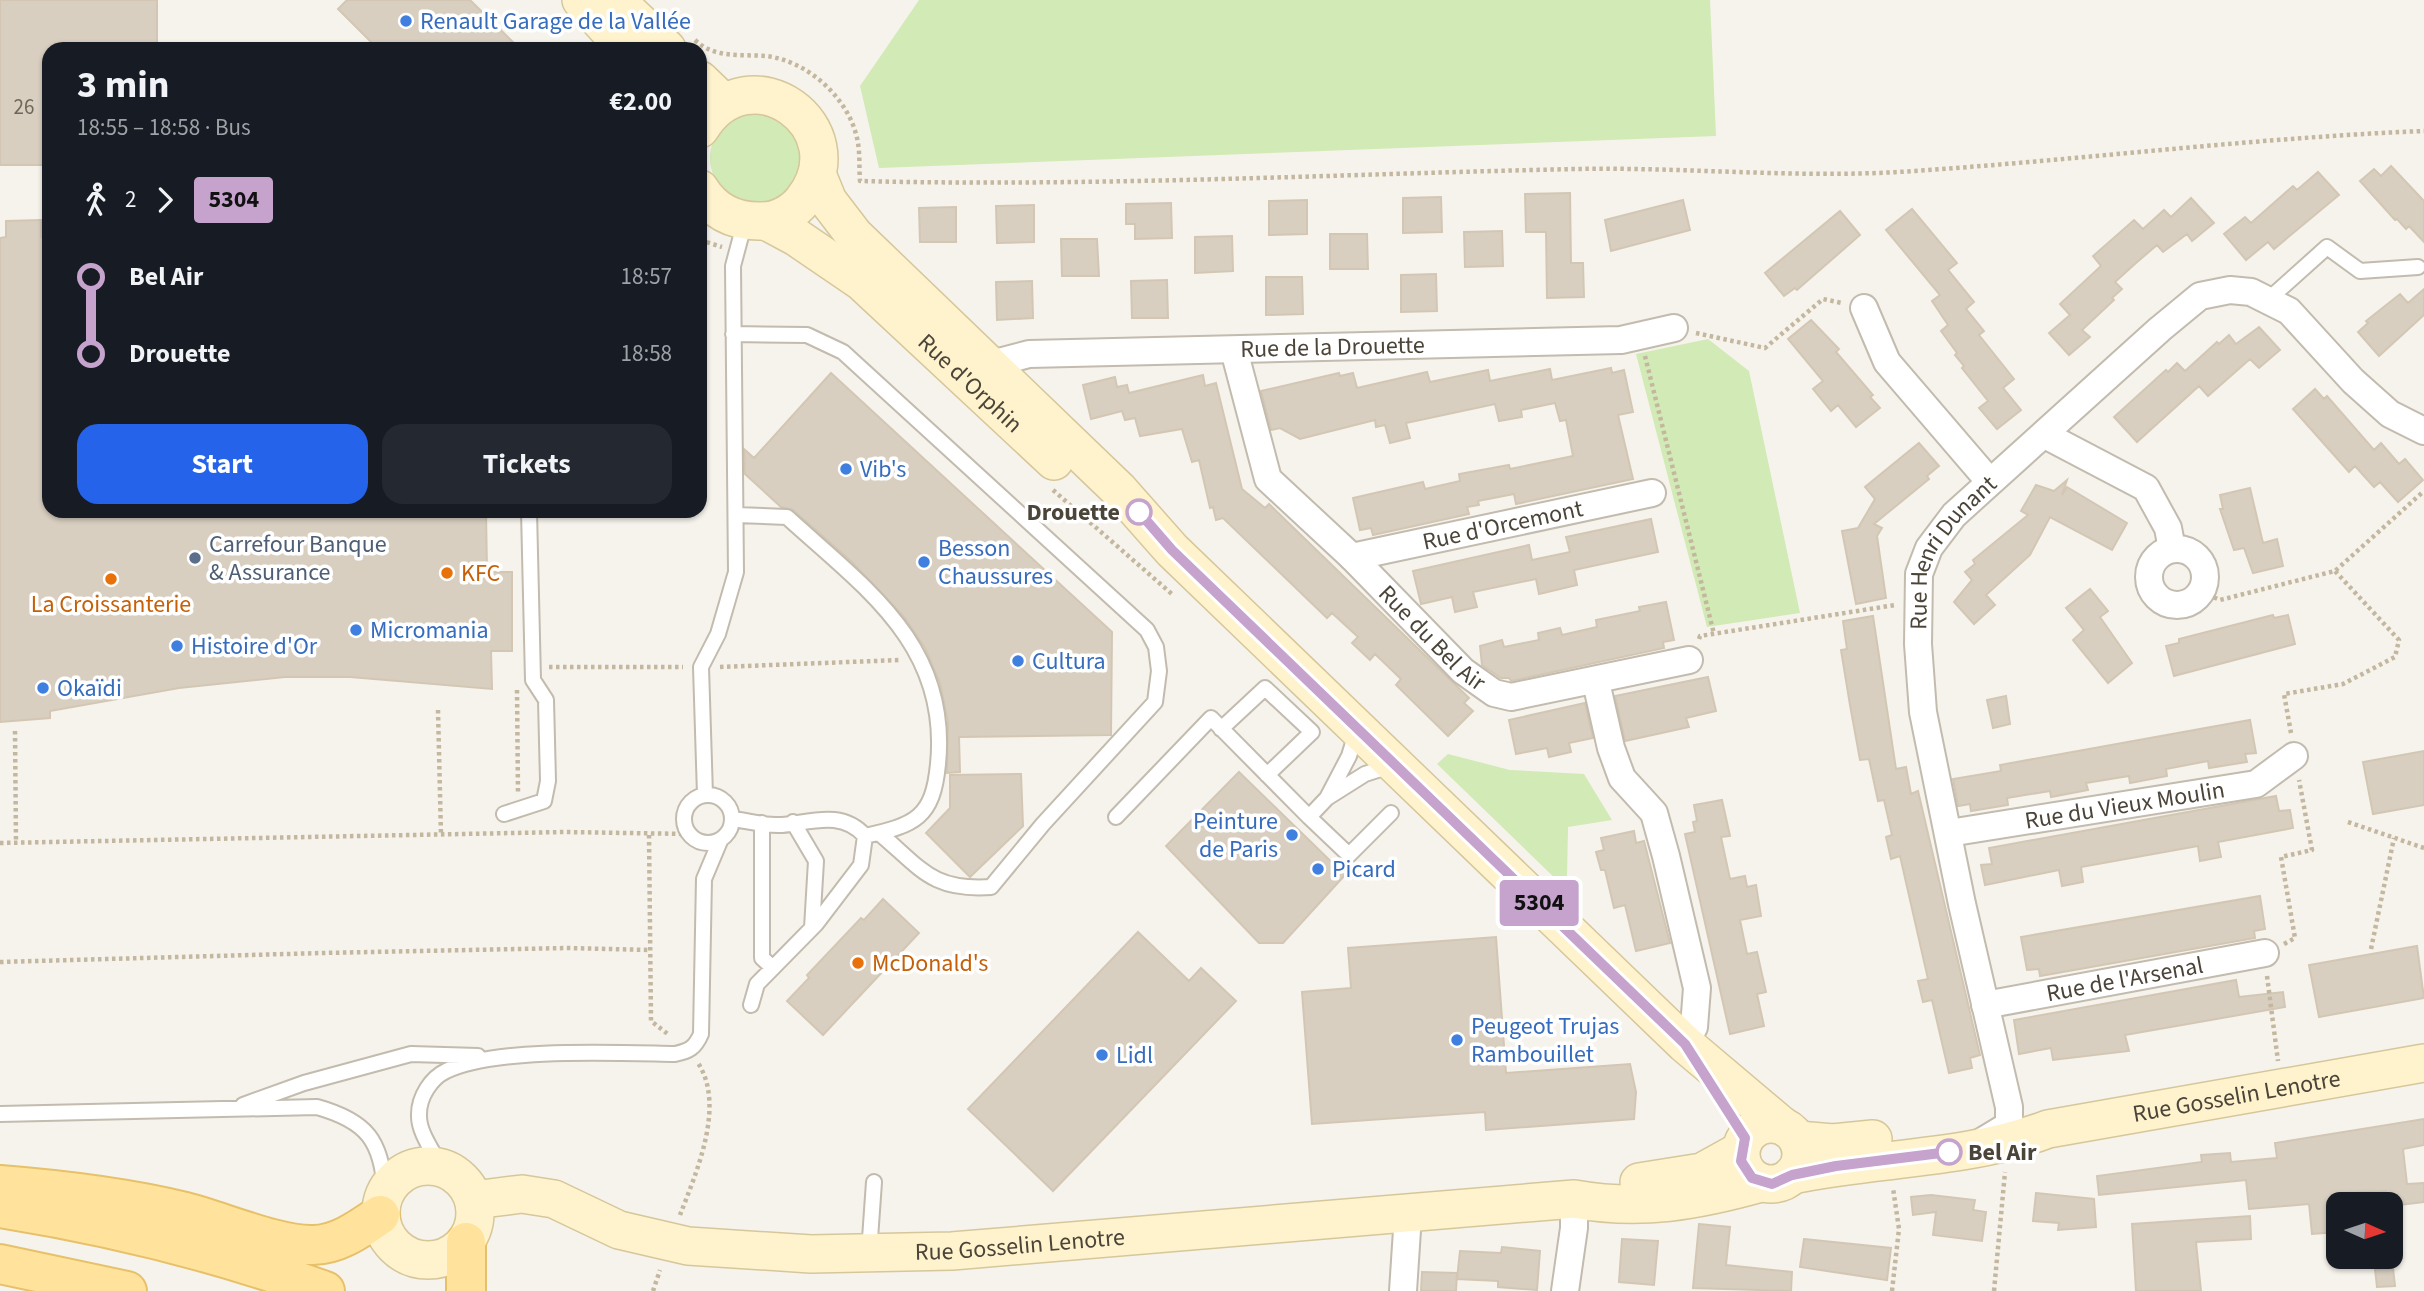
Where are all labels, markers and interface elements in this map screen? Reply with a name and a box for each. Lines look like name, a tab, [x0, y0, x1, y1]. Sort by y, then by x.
place label: Renault Garage de la Vallée	[420, 4, 691, 39]
marker: Renault Garage de la Vallée	[398, 13, 414, 29]
text: 3 min	[77, 58, 169, 112]
text: €2.00	[609, 83, 672, 120]
house number: 26	[14, 92, 34, 122]
text: 18:55 – 18:58 · Bus	[77, 111, 251, 144]
icon: walk	[77, 181, 115, 219]
icon: forward	[146, 181, 184, 219]
text: 5304	[208, 182, 259, 217]
text: 2	[125, 183, 136, 216]
text: Bel Air	[129, 258, 203, 295]
text: 18:57	[621, 260, 672, 293]
street label: Rue d'Orphin	[910, 325, 1030, 441]
street label: Rue de la Drouette	[1240, 328, 1425, 367]
text: Drouette	[129, 335, 230, 372]
text: 18:58	[621, 337, 672, 370]
button: Start	[77, 424, 368, 504]
button: Tickets	[382, 424, 672, 504]
place label: Vib's	[860, 452, 906, 487]
marker: Vib's	[838, 461, 854, 477]
street label: Rue Henri Dunant	[1901, 467, 2005, 630]
street label: Rue d'Orcemont	[1419, 491, 1586, 560]
place label: Drouette	[1026, 495, 1120, 530]
marker: Drouette	[1126, 499, 1152, 525]
place label: Carrefour Banque & Assurance	[209, 527, 387, 590]
place label: Besson Chaussures	[938, 531, 1053, 594]
marker: Carrefour Banque & Assurance	[187, 550, 203, 566]
marker: Besson Chaussures	[916, 554, 932, 570]
place label: KFC	[461, 556, 500, 591]
marker: KFC	[439, 565, 455, 581]
marker: La Croissanterie	[103, 571, 119, 587]
street label: Rue du Bel Air	[1370, 577, 1493, 700]
place label: La Croissanterie	[31, 587, 191, 622]
place label: Micromania	[370, 613, 489, 648]
marker: Micromania	[348, 622, 364, 638]
place label: Histoire d'Or	[191, 629, 318, 664]
marker: Histoire d'Or	[169, 638, 185, 654]
place label: Cultura	[1032, 644, 1106, 679]
marker: Cultura	[1010, 653, 1026, 669]
place label: Okaïdi	[57, 671, 122, 706]
marker: Okaïdi	[35, 680, 51, 696]
street label: Rue du Vieux Moulin	[2022, 772, 2227, 839]
place label: Peinture de Paris	[1193, 804, 1278, 867]
marker: Peinture de Paris	[1284, 827, 1300, 843]
place label: Picard	[1332, 852, 1396, 887]
marker: Picard	[1310, 861, 1326, 877]
line badge: 5304	[1490, 880, 1588, 926]
text: 5304	[1514, 885, 1564, 920]
place label: McDonald's	[872, 946, 988, 981]
street label: Rue de l'Arsenal	[2043, 948, 2206, 1011]
marker: McDonald's	[850, 955, 866, 971]
place label: Peugeot Trujas Rambouillet	[1471, 1009, 1619, 1072]
marker: Peugeot Trujas Rambouillet	[1449, 1032, 1465, 1048]
place label: Lidl	[1116, 1038, 1153, 1073]
marker: Lidl	[1094, 1047, 1110, 1063]
street label: Rue Gosselin Lenotre	[2130, 1061, 2343, 1132]
place label: Bel Air	[1968, 1135, 2037, 1170]
marker: Bel Air	[1936, 1139, 1962, 1165]
north arrow	[2326, 1192, 2403, 1269]
map controls	[2326, 1192, 2403, 1269]
street label: Rue Gosselin Lenotre	[915, 1220, 1126, 1270]

